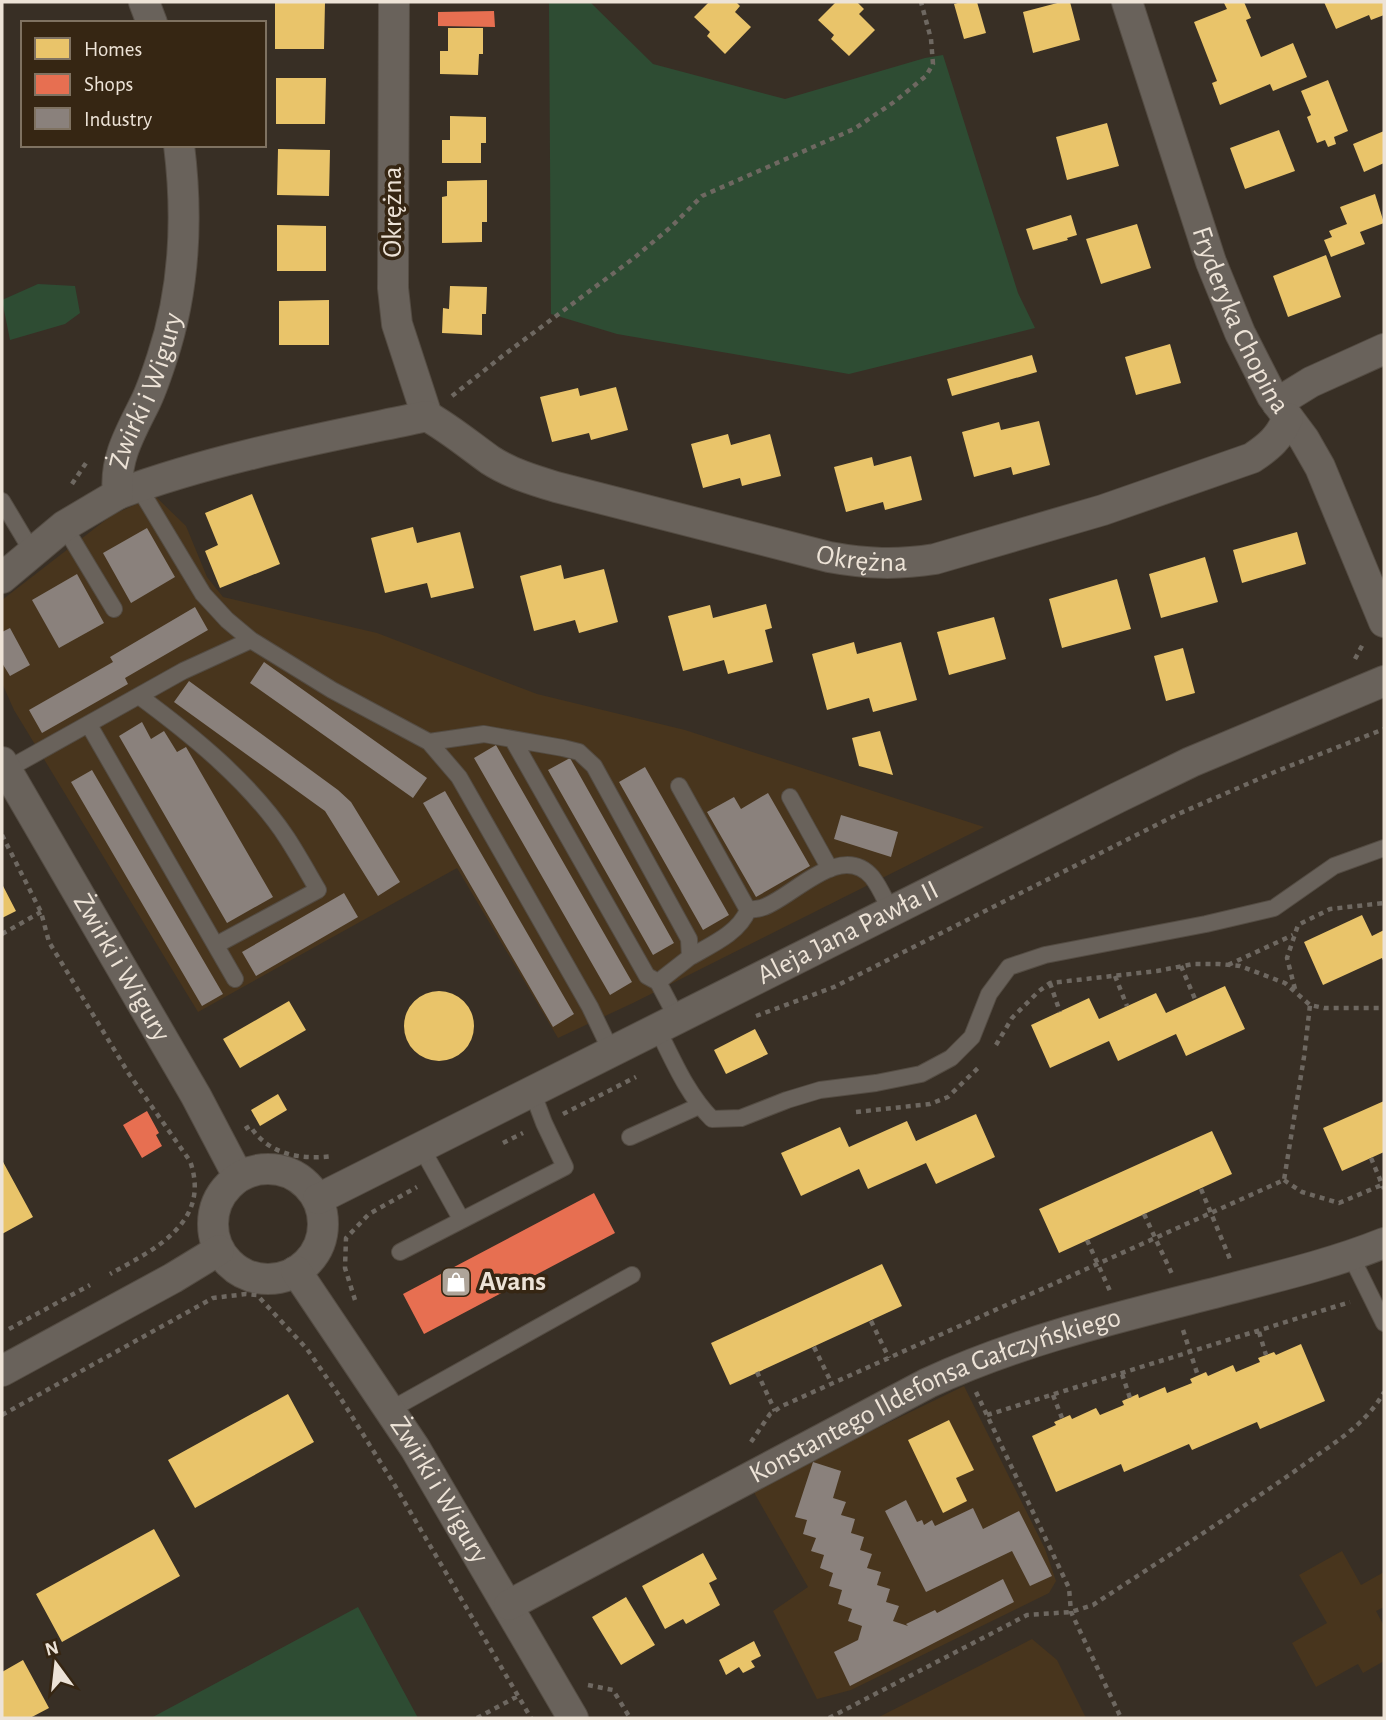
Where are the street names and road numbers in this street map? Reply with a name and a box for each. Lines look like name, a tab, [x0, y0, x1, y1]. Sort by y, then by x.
street label: Okrężna	[379, 166, 407, 258]
street label: Fryderyka Chopina	[1187, 223, 1294, 419]
street label: Żwirki i Wigury	[103, 310, 188, 472]
street label: Okrężna	[813, 540, 908, 577]
street label: Aleja Jana Pawła II	[753, 876, 943, 990]
street label: Żwirki i Wigury	[68, 888, 175, 1046]
street label: Konstantego Ildefonsa Gałczyńskiego	[745, 1303, 1124, 1489]
street label: Żwirki i Wigury	[384, 1411, 493, 1568]

